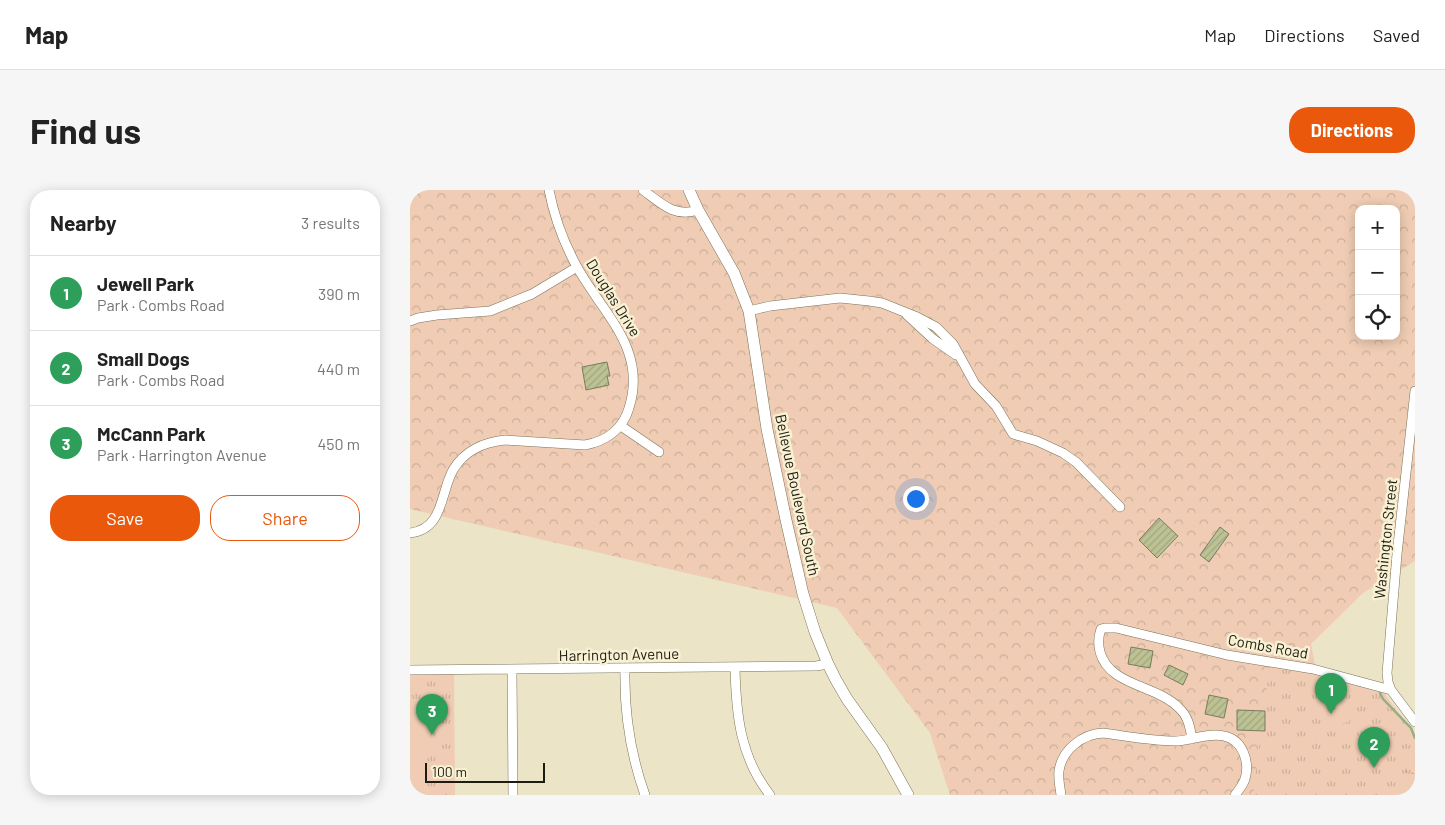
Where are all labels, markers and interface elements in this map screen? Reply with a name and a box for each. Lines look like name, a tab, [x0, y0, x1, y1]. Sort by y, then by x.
text: Map	[25, 20, 68, 49]
text: Map	[1204, 24, 1236, 46]
text: Directions	[1264, 24, 1345, 46]
text: Saved	[1373, 24, 1420, 46]
button: Directions	[1289, 107, 1415, 153]
text: Find us	[30, 109, 141, 151]
map controls	[1355, 205, 1400, 340]
button: +	[1355, 205, 1400, 250]
text: Nearby	[50, 210, 116, 235]
text: 3 results	[301, 213, 360, 232]
button: −	[1355, 250, 1400, 295]
street label: Douglas Drive	[583, 255, 645, 340]
text: Jewell Park	[97, 272, 194, 295]
text: 1	[63, 284, 69, 303]
text: 390 m	[318, 284, 360, 303]
text: Park · Combs Road	[97, 295, 225, 314]
button: locate	[1355, 295, 1400, 340]
text: Small Dogs	[97, 347, 190, 370]
text: 2	[62, 359, 70, 378]
text: 440 m	[317, 359, 360, 378]
text: Park · Combs Road	[97, 370, 225, 389]
street label: Bellevue Boulevard South	[772, 412, 824, 577]
text: McCann Park	[97, 422, 206, 445]
text: 3	[62, 434, 70, 453]
text: 450 m	[317, 434, 360, 453]
text: Park · Harrington Avenue	[97, 445, 267, 464]
street label: Washington Street	[1370, 478, 1400, 600]
your location	[903, 486, 929, 512]
button: Save	[50, 495, 200, 541]
button: Share	[210, 495, 360, 541]
street label: Combs Road	[1227, 630, 1310, 662]
street label: Harrington Avenue	[559, 644, 679, 664]
pin: 1	[1315, 673, 1347, 714]
pin: 3	[416, 694, 448, 735]
pin: 2	[1358, 727, 1390, 768]
scale bar	[425, 760, 545, 783]
text: 100 m	[432, 763, 467, 780]

